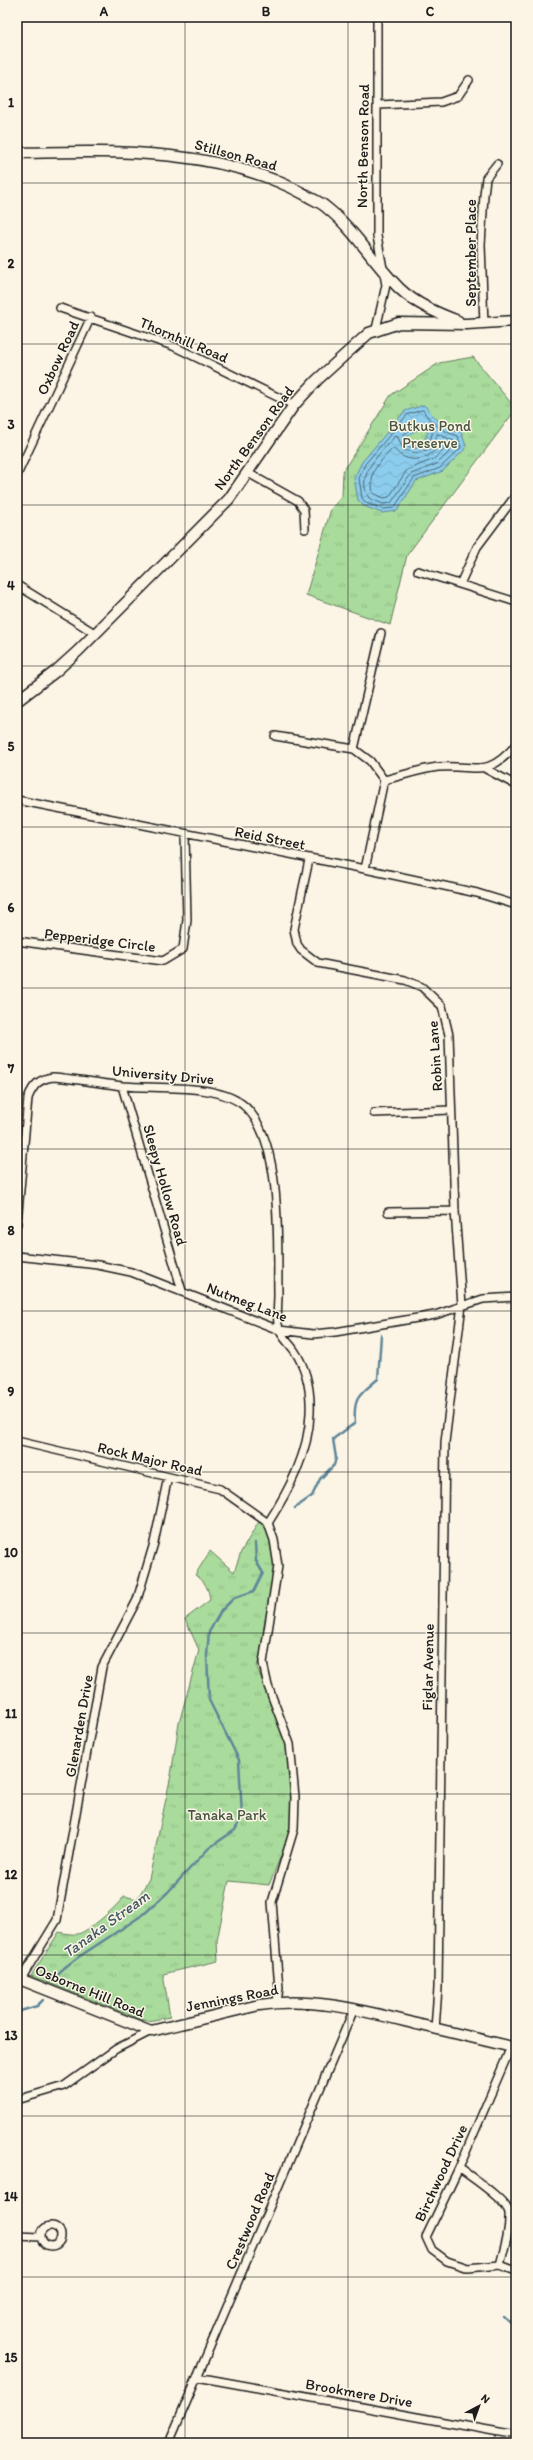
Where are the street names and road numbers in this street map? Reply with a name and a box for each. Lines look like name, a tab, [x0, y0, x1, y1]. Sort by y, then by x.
street label: North Benson Road	[353, 83, 373, 208]
street label: Stillson Road	[193, 135, 279, 175]
street label: September Place	[462, 199, 480, 307]
street label: Thornhill Road	[137, 313, 232, 367]
street label: Oxbow Road	[33, 317, 83, 398]
street label: North Benson Road	[210, 382, 298, 494]
street label: Reid Street	[233, 822, 307, 854]
street label: Pepperidge Circle	[43, 924, 157, 956]
street label: Robin Lane	[424, 1020, 446, 1092]
street label: University Drive	[111, 1062, 215, 1088]
street label: Sleepy Hollow Road	[139, 1122, 191, 1248]
street label: Nutmeg Lane	[204, 1278, 290, 1326]
street label: Rock Major Road	[96, 1438, 204, 1480]
street label: Figlar Avenue	[418, 1623, 438, 1711]
street label: Glenarden Drive	[61, 1673, 97, 1779]
street label: Osborne Hill Road	[33, 1961, 148, 2021]
street label: Jennings Road	[184, 1980, 280, 2016]
street label: Birchwood Drive	[411, 2122, 471, 2224]
street label: Crestwood Road	[221, 2170, 279, 2272]
street label: Brookmere Drive	[304, 2375, 414, 2411]

